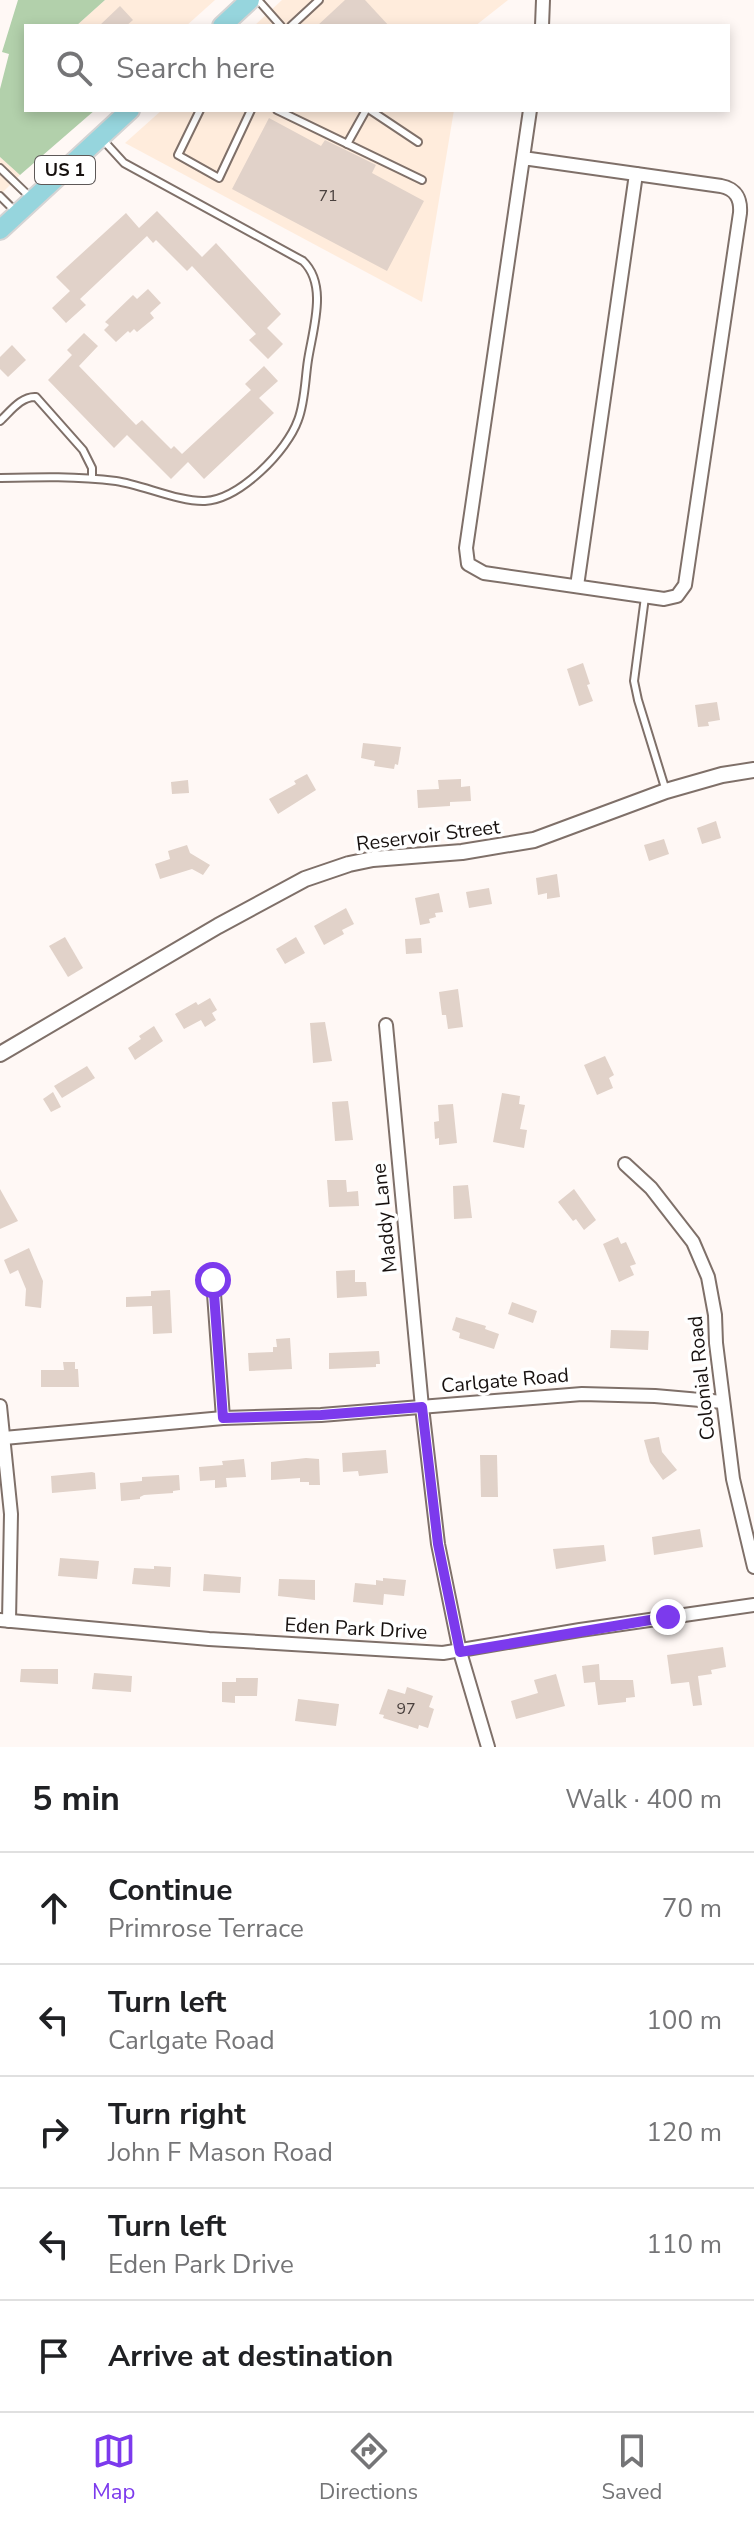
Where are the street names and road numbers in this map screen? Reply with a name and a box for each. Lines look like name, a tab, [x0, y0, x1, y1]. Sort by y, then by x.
road number: US 1	[35, 156, 95, 184]
street label: Reservoir Street	[355, 813, 502, 858]
street label: Maddy Lane	[365, 1162, 404, 1274]
street label: Colonial Road	[682, 1314, 721, 1442]
street label: Carlgate Road	[440, 1361, 570, 1400]
street label: Eden Park Drive	[284, 1611, 428, 1646]

